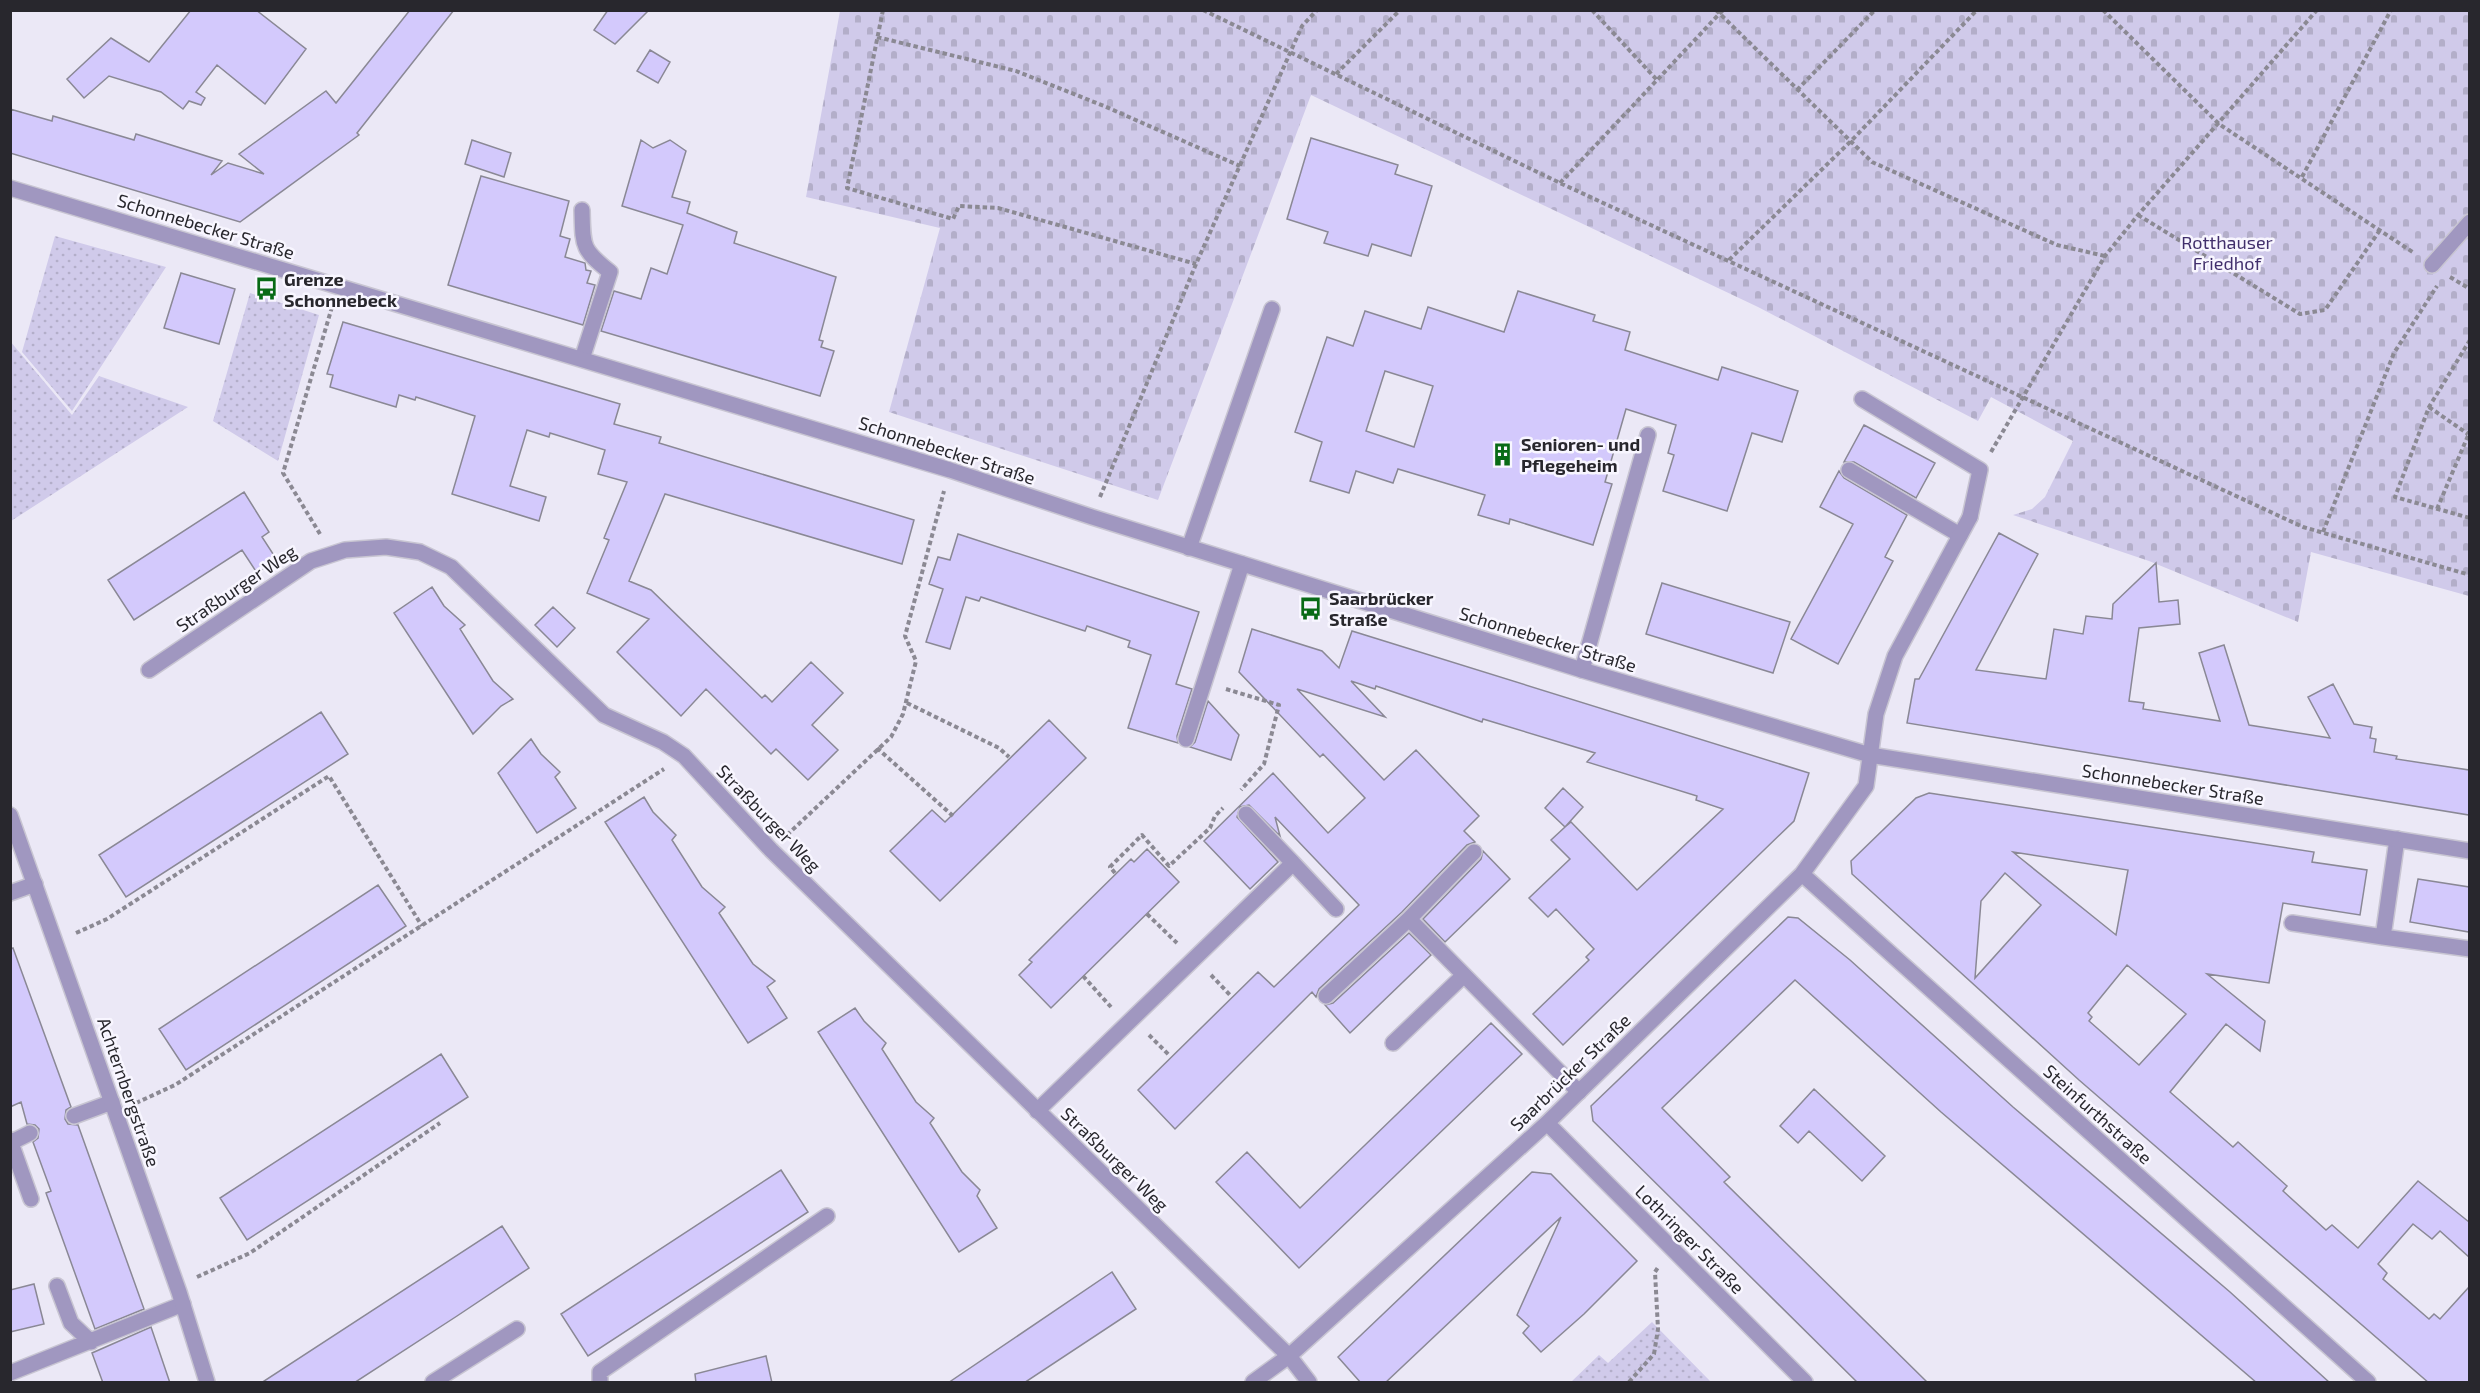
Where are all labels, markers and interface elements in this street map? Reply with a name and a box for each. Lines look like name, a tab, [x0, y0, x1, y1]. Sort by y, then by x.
street label: Schonnebecker Straße	[115, 189, 297, 263]
park label: Rotthauser Friedhof	[2181, 231, 2273, 274]
place label: Grenze Schonnebeck	[284, 268, 397, 311]
bus stop icon: Grenze Schonnebeck	[253, 276, 279, 302]
street label: Schonnebecker Straße	[856, 411, 1038, 489]
place label: Senioren- und Pflegeheim	[1521, 433, 1640, 476]
building icon: Senioren- und Pflegeheim	[1490, 441, 1516, 467]
street label: Straßburger Weg	[172, 540, 300, 636]
place label: Saarbrücker Straße	[1329, 587, 1434, 630]
bus stop icon: Saarbrücker Straße	[1298, 595, 1324, 621]
street label: Schonnebecker Straße	[1457, 602, 1639, 676]
street label: Schonnebecker Straße	[2080, 759, 2266, 809]
street label: Straßburger Weg	[712, 760, 826, 876]
street label: Saarbrücker Straße	[1505, 1009, 1635, 1135]
street label: Achternbergstraße	[93, 1014, 165, 1170]
street label: Steinfurthstraße	[2039, 1060, 2157, 1168]
street label: Straßburger Weg	[1057, 1102, 1173, 1216]
street label: Lothringer Straße	[1631, 1180, 1749, 1298]

